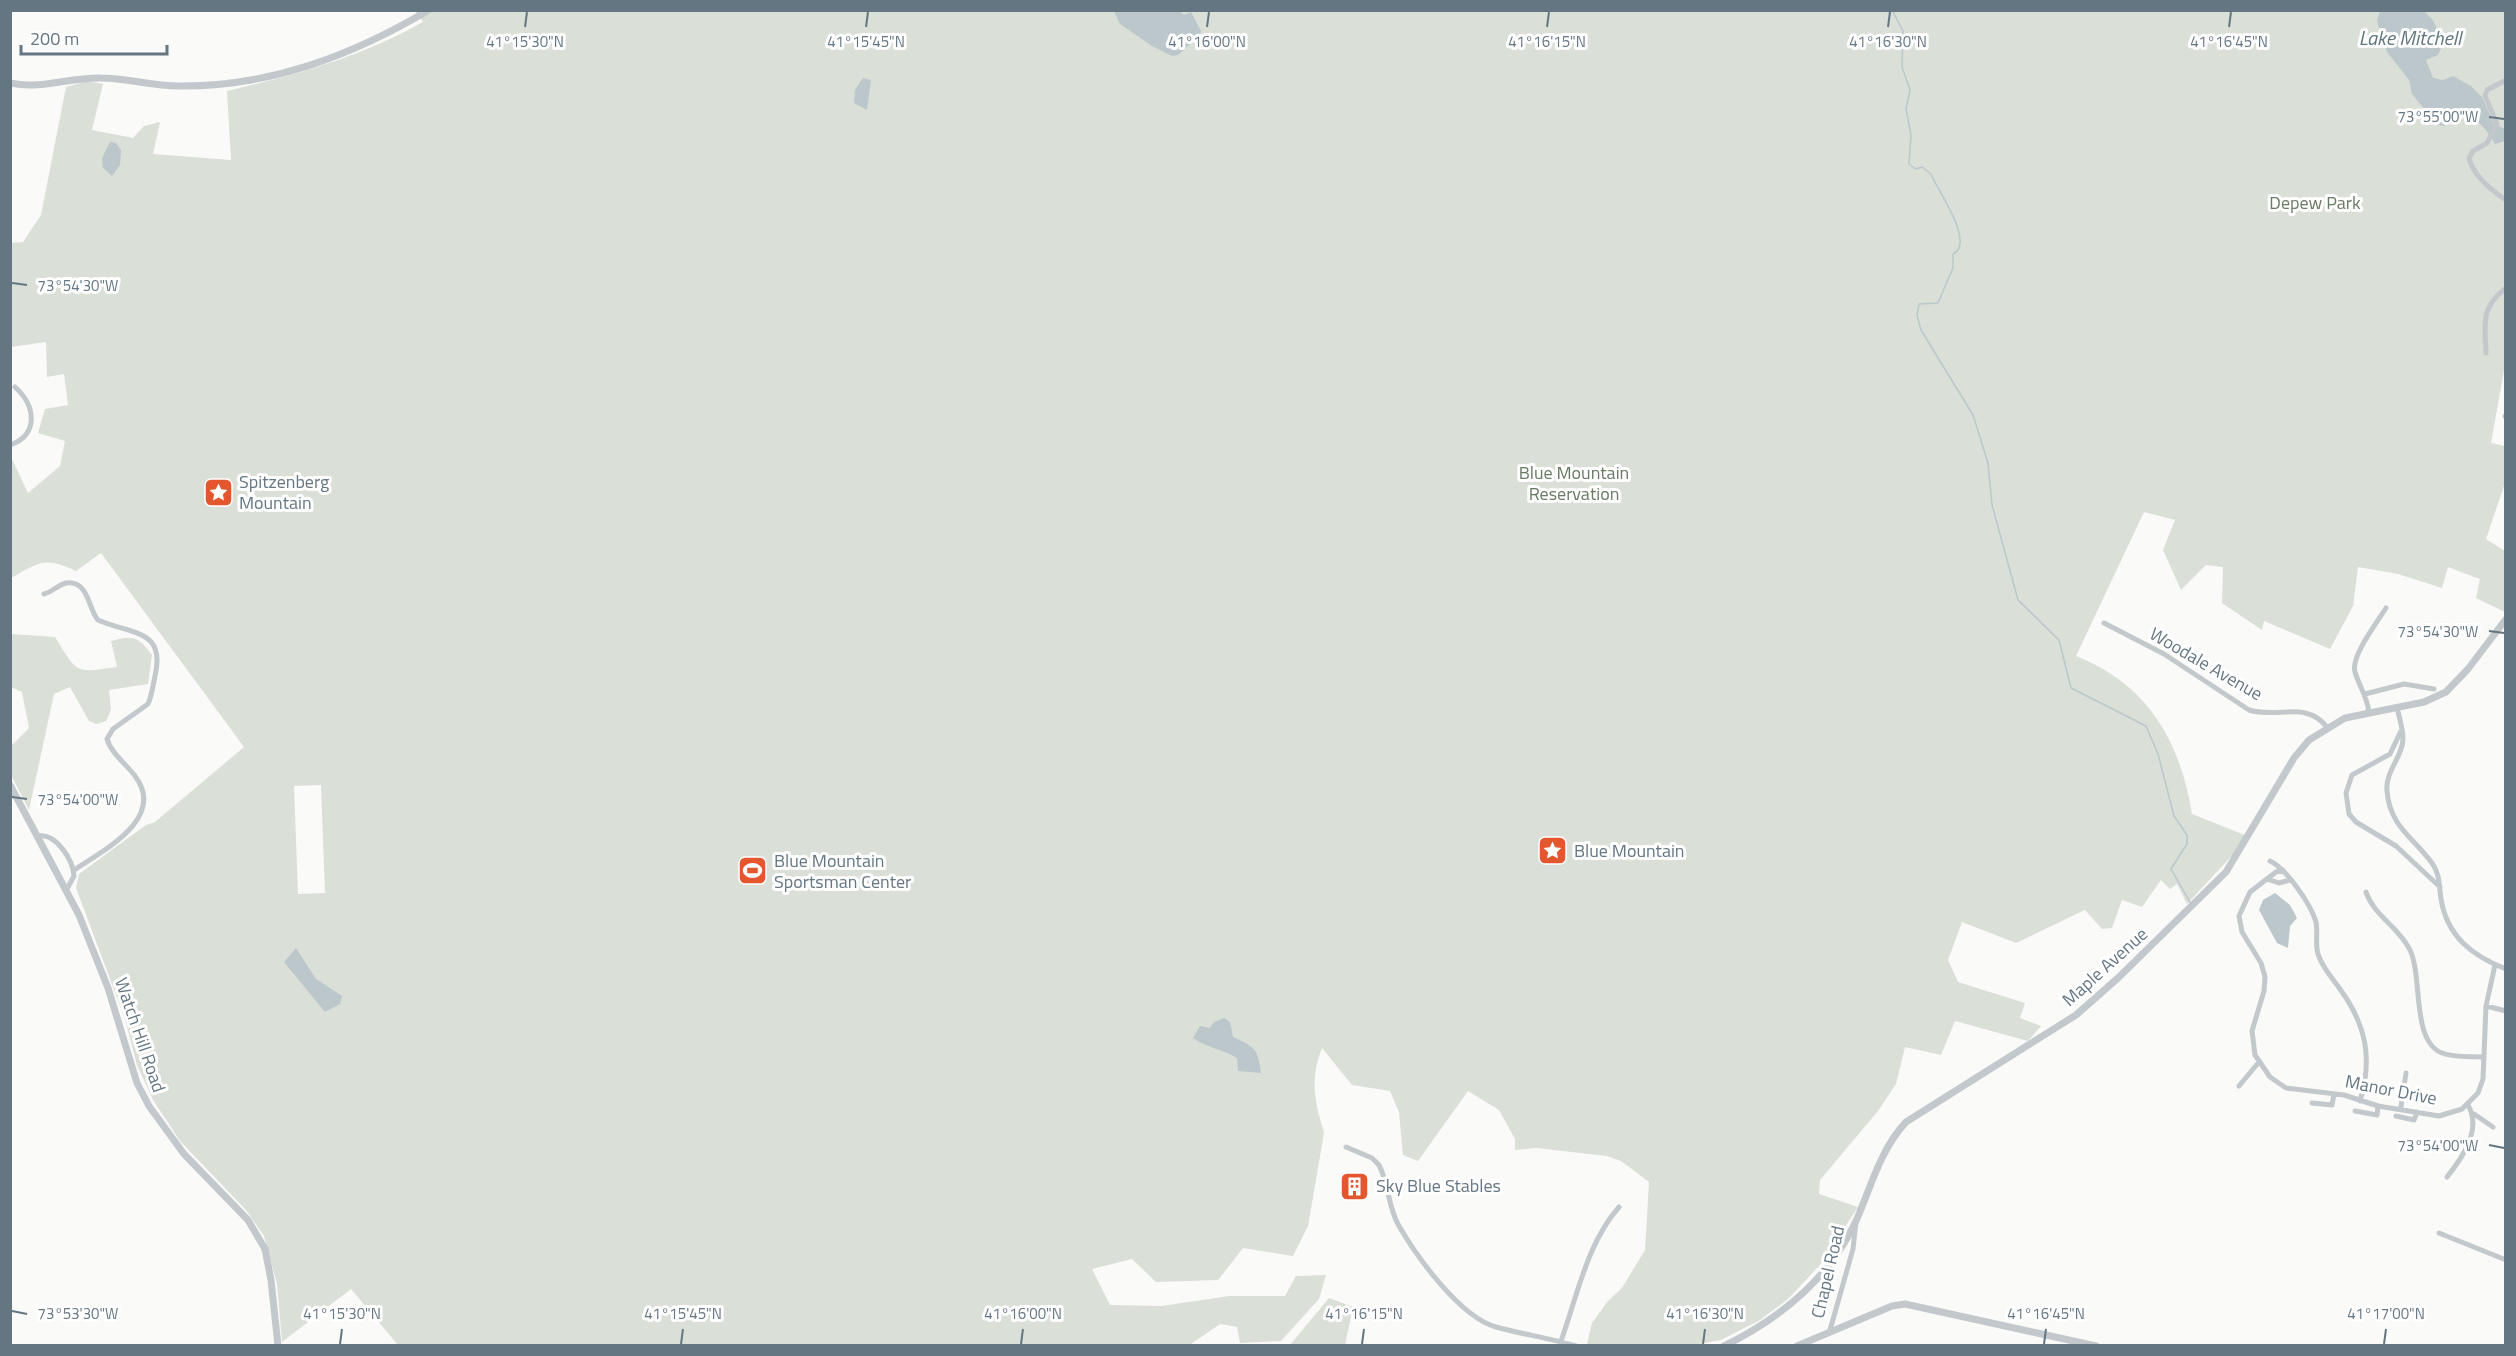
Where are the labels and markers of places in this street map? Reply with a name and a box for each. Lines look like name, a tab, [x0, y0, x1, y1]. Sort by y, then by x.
place label: Spitzenberg Mountain	[239, 468, 329, 516]
place icon: Spitzenberg Mountain	[202, 476, 234, 508]
place icon: Blue Mountain	[1537, 835, 1569, 867]
place label: Blue Mountain	[1574, 837, 1685, 864]
place label: Blue Mountain Sportsman Center	[774, 847, 911, 895]
sports icon: Blue Mountain Sportsman Center	[737, 855, 769, 887]
building icon: Sky Blue Stables	[1339, 1170, 1371, 1202]
place label: Sky Blue Stables	[1376, 1172, 1501, 1199]

